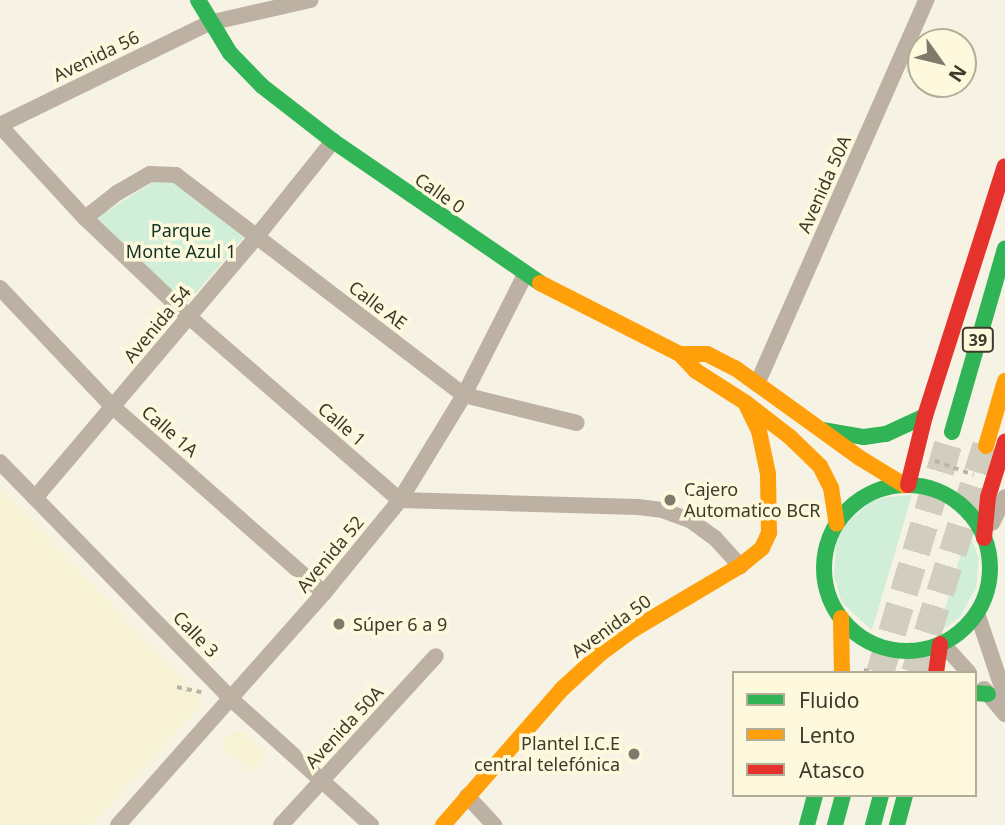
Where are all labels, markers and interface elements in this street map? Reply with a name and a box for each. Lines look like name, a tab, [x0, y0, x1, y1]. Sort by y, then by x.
street label: Avenida 56	[49, 26, 143, 86]
north arrow	[907, 28, 977, 98]
text: N	[943, 60, 973, 87]
street label: Avenida 50A	[793, 132, 855, 236]
street label: Calle 0	[411, 168, 469, 218]
park label: Parque Monte Azul 1	[126, 220, 236, 262]
street label: Calle AE	[345, 276, 411, 334]
street label: Avenida 54	[119, 281, 195, 367]
road number: 39	[960, 328, 996, 352]
street label: Calle 1	[314, 398, 370, 450]
street label: Calle 1A	[137, 401, 203, 461]
place label: Cajero Automatico BCR	[684, 479, 821, 522]
marker: Cajero Automatico BCR	[662, 492, 678, 508]
street label: Avenida 52	[292, 511, 368, 597]
street label: Avenida 50	[567, 590, 655, 662]
street label: Calle 3	[169, 606, 223, 662]
place label: Súper 6 a 9	[353, 613, 447, 635]
marker: Súper 6 a 9	[331, 616, 347, 632]
legend	[732, 671, 977, 797]
street label: Avenida 50A	[300, 681, 388, 773]
text: Fluido	[799, 686, 859, 714]
text: Lento	[799, 721, 855, 749]
place label: Plantel I.C.E central telefónica	[474, 733, 620, 776]
marker: Plantel I.C.E central telefónica	[626, 746, 642, 762]
text: Atasco	[799, 756, 865, 784]

